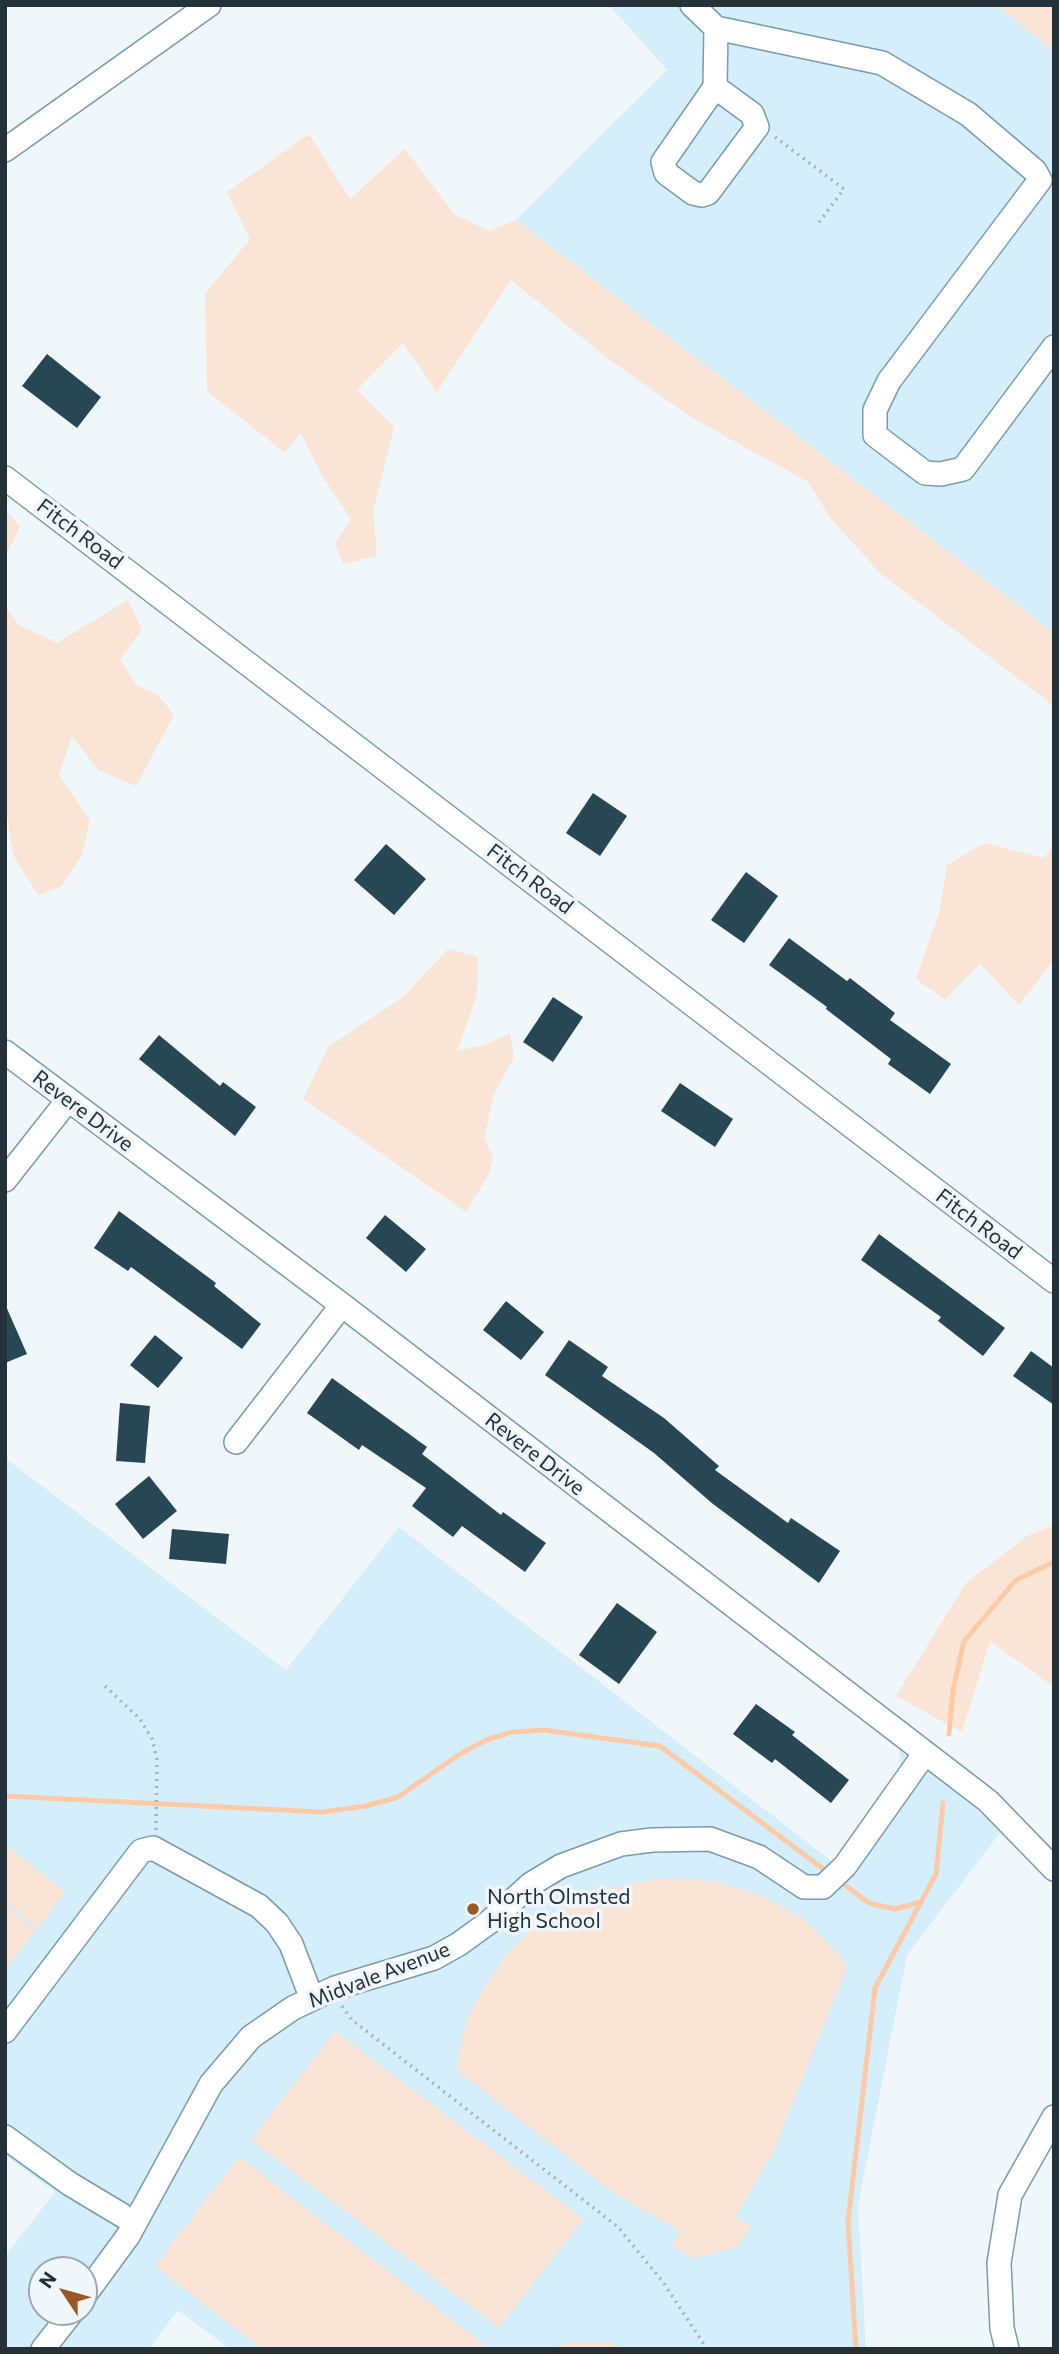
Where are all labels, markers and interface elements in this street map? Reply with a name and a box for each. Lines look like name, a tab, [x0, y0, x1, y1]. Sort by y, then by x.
street label: Fitch Road	[32, 493, 128, 575]
street label: Fitch Road	[482, 838, 578, 920]
street label: Revere Drive	[28, 1065, 138, 1157]
street label: Fitch Road	[931, 1183, 1027, 1265]
street label: Revere Drive	[480, 1407, 590, 1501]
place label: North Olmsted High School	[487, 1884, 630, 1934]
marker: North Olmsted High School	[465, 1901, 481, 1917]
street label: Midvale Avenue	[305, 1936, 453, 2014]
north arrow	[28, 2256, 98, 2326]
text: N	[34, 2267, 61, 2292]

